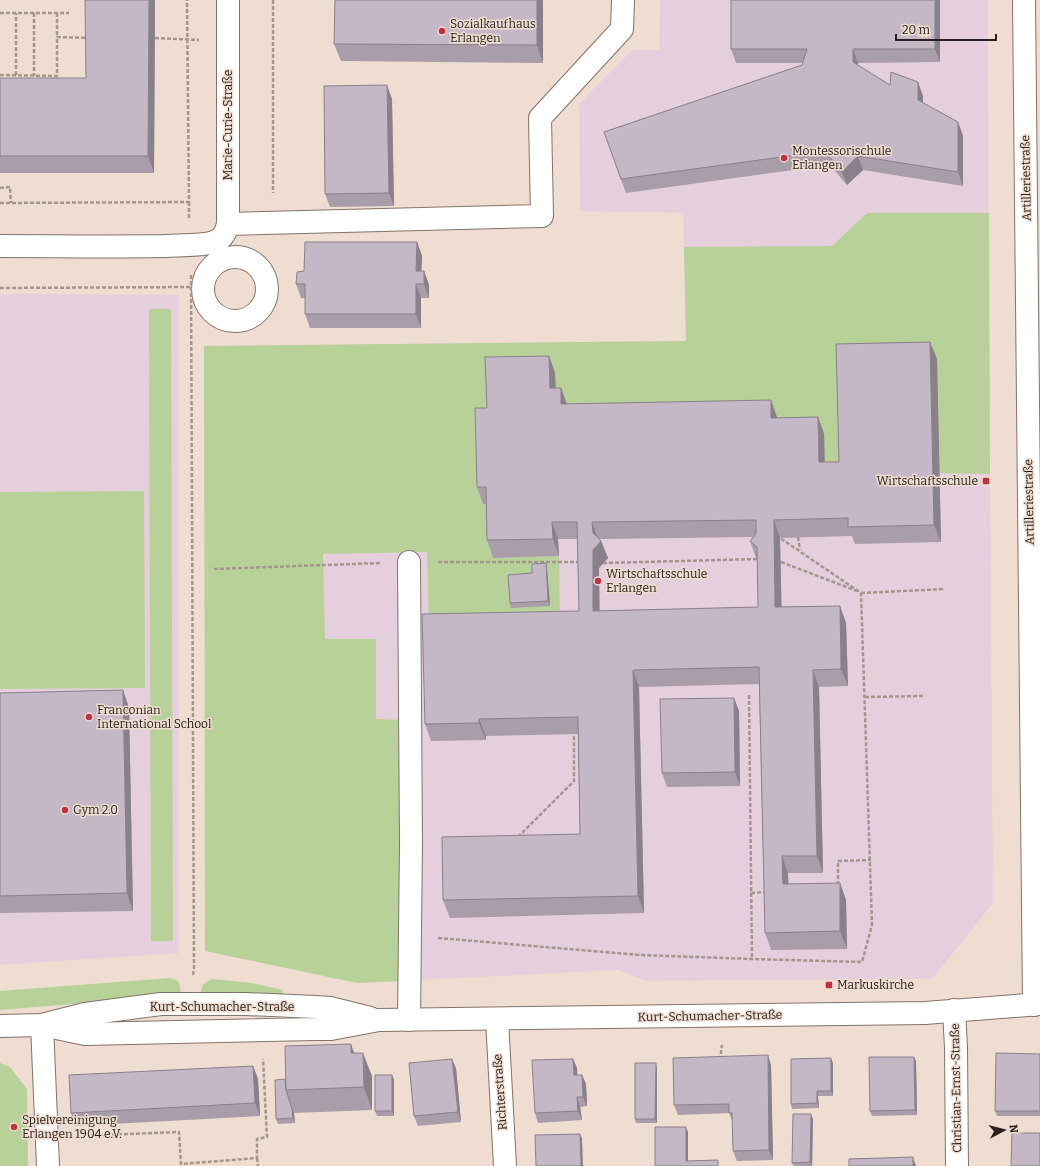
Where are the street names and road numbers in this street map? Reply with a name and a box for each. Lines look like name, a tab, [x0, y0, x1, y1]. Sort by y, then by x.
street label: Marie-Curie-Straße	[221, 70, 235, 180]
street label: Artilleriestraße	[1018, 135, 1034, 221]
street label: Artilleriestraße	[1021, 459, 1037, 545]
street label: Kurt-Schumacher-Straße	[150, 1000, 294, 1014]
street label: Kurt-Schumacher-Straße	[638, 1008, 782, 1024]
street label: Christian-Ernst-Straße	[948, 1023, 964, 1153]
street label: Richterstraße	[490, 1053, 510, 1131]

